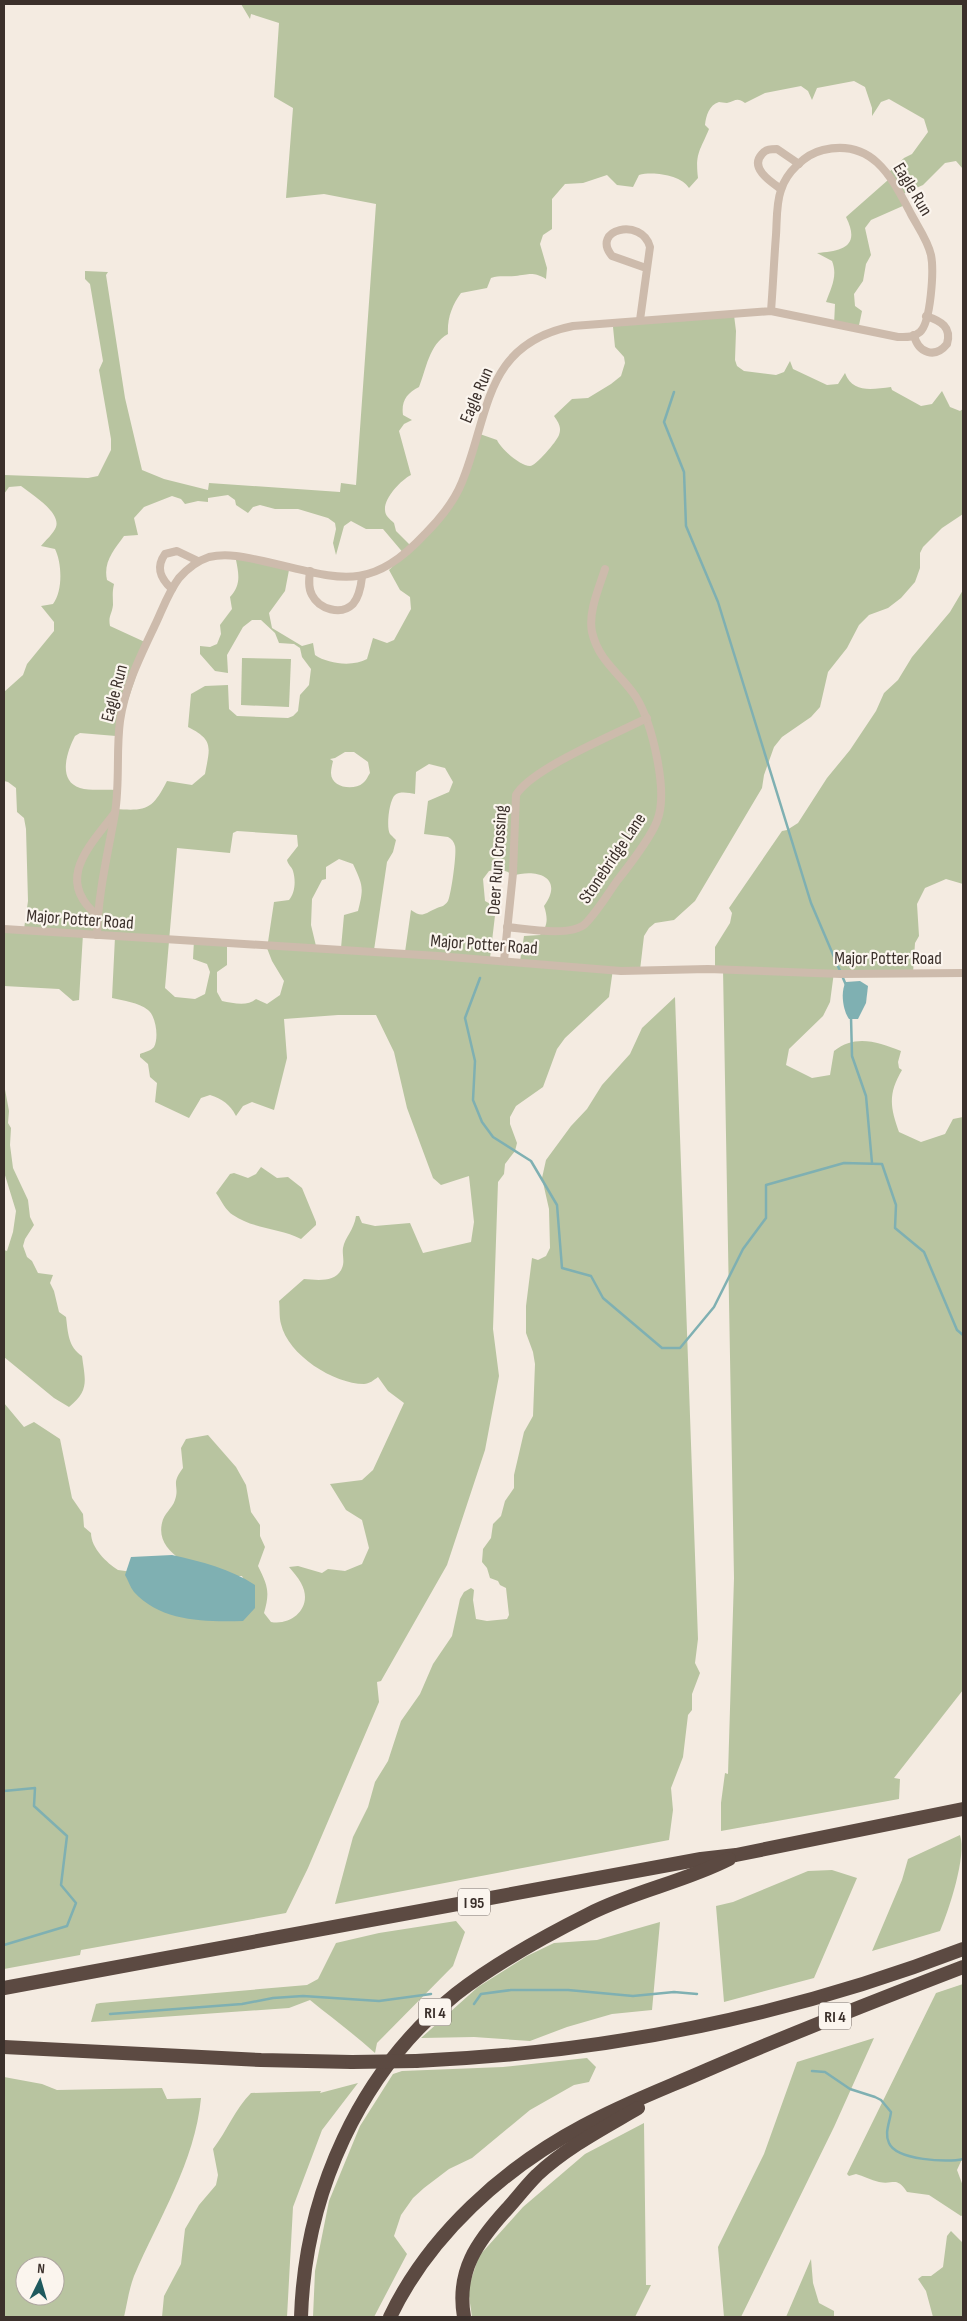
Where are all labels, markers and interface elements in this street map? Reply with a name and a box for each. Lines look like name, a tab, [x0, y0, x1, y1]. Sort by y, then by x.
street label: Eagle Run	[889, 159, 937, 220]
street label: Eagle Run	[455, 364, 498, 426]
street label: Eagle Run	[97, 662, 132, 724]
street label: Deer Run Crossing	[483, 805, 512, 916]
street label: Stonebridge Lane	[574, 809, 650, 908]
street label: Major Potter Road	[26, 905, 134, 934]
street label: Major Potter Road	[430, 930, 538, 959]
street label: Major Potter Road	[834, 948, 942, 969]
road number: I 95	[458, 1888, 490, 1915]
road number: RI 4	[419, 1998, 451, 2025]
road number: RI 4	[819, 2002, 851, 2030]
north arrow	[15, 2256, 65, 2306]
text: N	[37, 2260, 46, 2277]

